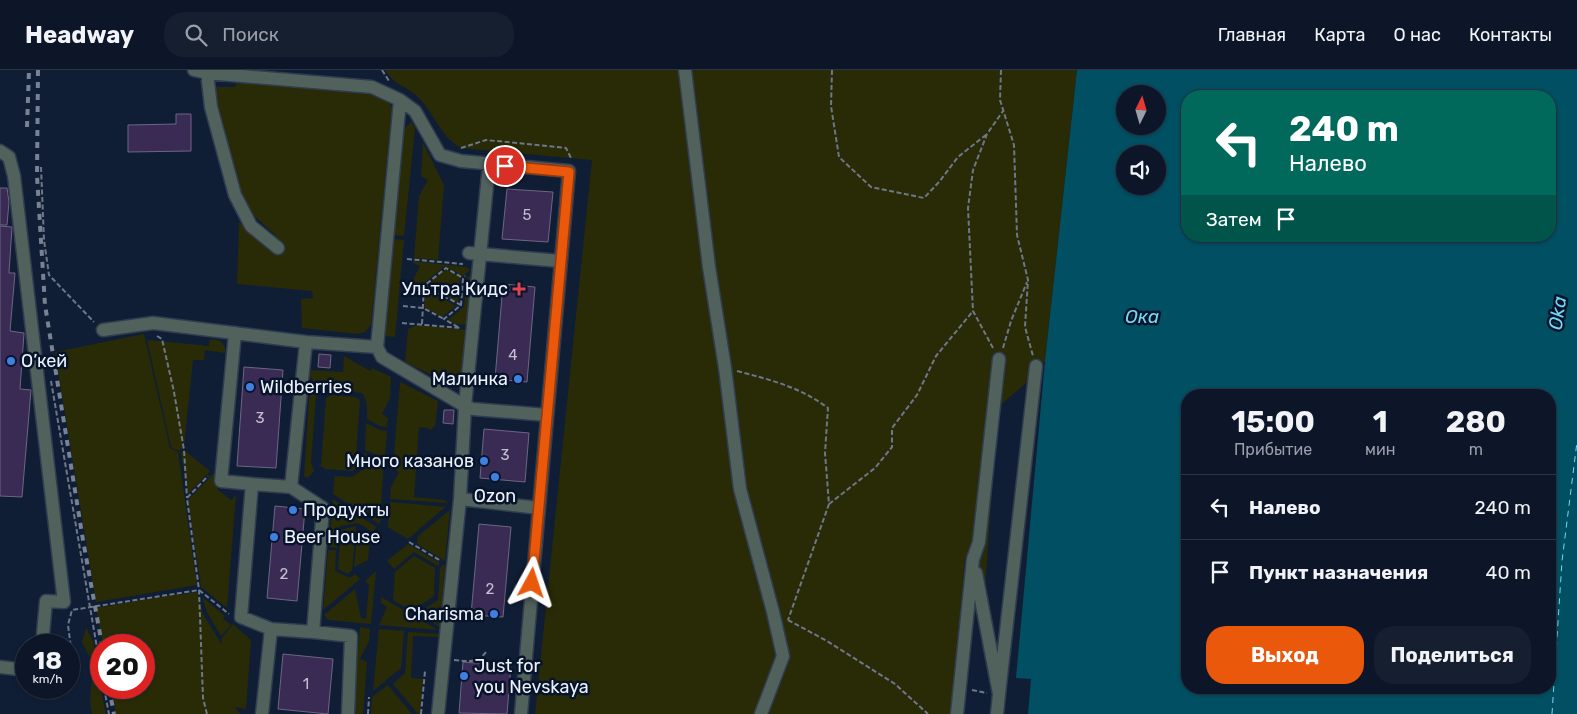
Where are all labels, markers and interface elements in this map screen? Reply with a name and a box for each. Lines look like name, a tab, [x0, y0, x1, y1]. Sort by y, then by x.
search box	[164, 12, 514, 57]
text: Headway	[25, 21, 134, 49]
icon: search	[182, 21, 210, 49]
text: Поиск	[222, 23, 279, 46]
text: Главная	[1218, 24, 1286, 46]
text: Карта	[1314, 24, 1366, 46]
text: О нас	[1394, 24, 1441, 46]
text: Контакты	[1469, 24, 1552, 46]
north arrow	[1116, 85, 1166, 135]
map controls	[1116, 85, 1166, 195]
text: 240 m	[1289, 108, 1399, 150]
icon: left	[1206, 110, 1271, 175]
pin	[484, 145, 526, 187]
button: sound	[1116, 145, 1166, 195]
text: Налево	[1289, 150, 1367, 177]
icon: arrive	[491, 152, 519, 180]
icon: arrive	[1272, 205, 1300, 233]
house number: 5	[523, 206, 532, 224]
text: Затем	[1206, 208, 1262, 231]
place label: Ультра Кидс	[402, 278, 508, 300]
marker: Ультра Кидс	[512, 282, 526, 296]
water label: Oka	[1544, 295, 1571, 331]
water label: Ока	[1125, 305, 1159, 328]
house number: 4	[508, 346, 518, 364]
place label: О’кей	[21, 350, 67, 372]
marker: О’кей	[5, 355, 17, 367]
place label: Малинка	[432, 368, 508, 390]
marker: Малинка	[512, 373, 524, 385]
place label: Wildberries	[260, 376, 352, 398]
marker: Wildberries	[244, 381, 256, 393]
text: 15:00	[1231, 404, 1315, 440]
text: 1	[1373, 404, 1388, 440]
text: 280	[1446, 404, 1506, 440]
house number: 3	[255, 409, 265, 427]
text: Прибытие	[1234, 440, 1312, 459]
text: мин	[1365, 440, 1396, 459]
text: m	[1469, 440, 1483, 459]
house number: 3	[500, 446, 510, 464]
place label: Много казанов	[346, 450, 474, 472]
marker: Много казанов	[478, 455, 490, 467]
marker: Ozon	[489, 471, 501, 483]
place label: Ozon	[474, 485, 516, 507]
icon: left	[1206, 493, 1234, 521]
text: Налево	[1249, 496, 1321, 519]
text: 240 m	[1475, 496, 1531, 519]
place label: Продукты	[303, 499, 389, 521]
marker: Продукты	[287, 504, 299, 516]
place label: Beer House	[284, 526, 380, 548]
marker: Beer House	[268, 531, 280, 543]
position arrow	[505, 556, 557, 608]
icon: arrive	[1206, 558, 1234, 586]
text: Пункт назначения	[1249, 561, 1428, 584]
text: 40 m	[1486, 561, 1531, 584]
house number: 2	[280, 565, 289, 583]
house number: 2	[486, 580, 495, 598]
place label: Charisma	[405, 603, 484, 625]
marker: Charisma	[488, 608, 500, 620]
button: Выход	[1206, 626, 1364, 684]
button: Поделиться	[1374, 626, 1531, 684]
speed limit sign: 20	[90, 634, 155, 699]
text: 18	[33, 646, 62, 675]
place label: Just for you Nevskaya	[474, 655, 589, 698]
marker: Just for you Nevskaya	[458, 670, 470, 682]
text: km/h	[33, 672, 62, 686]
house number: 1	[303, 675, 309, 693]

